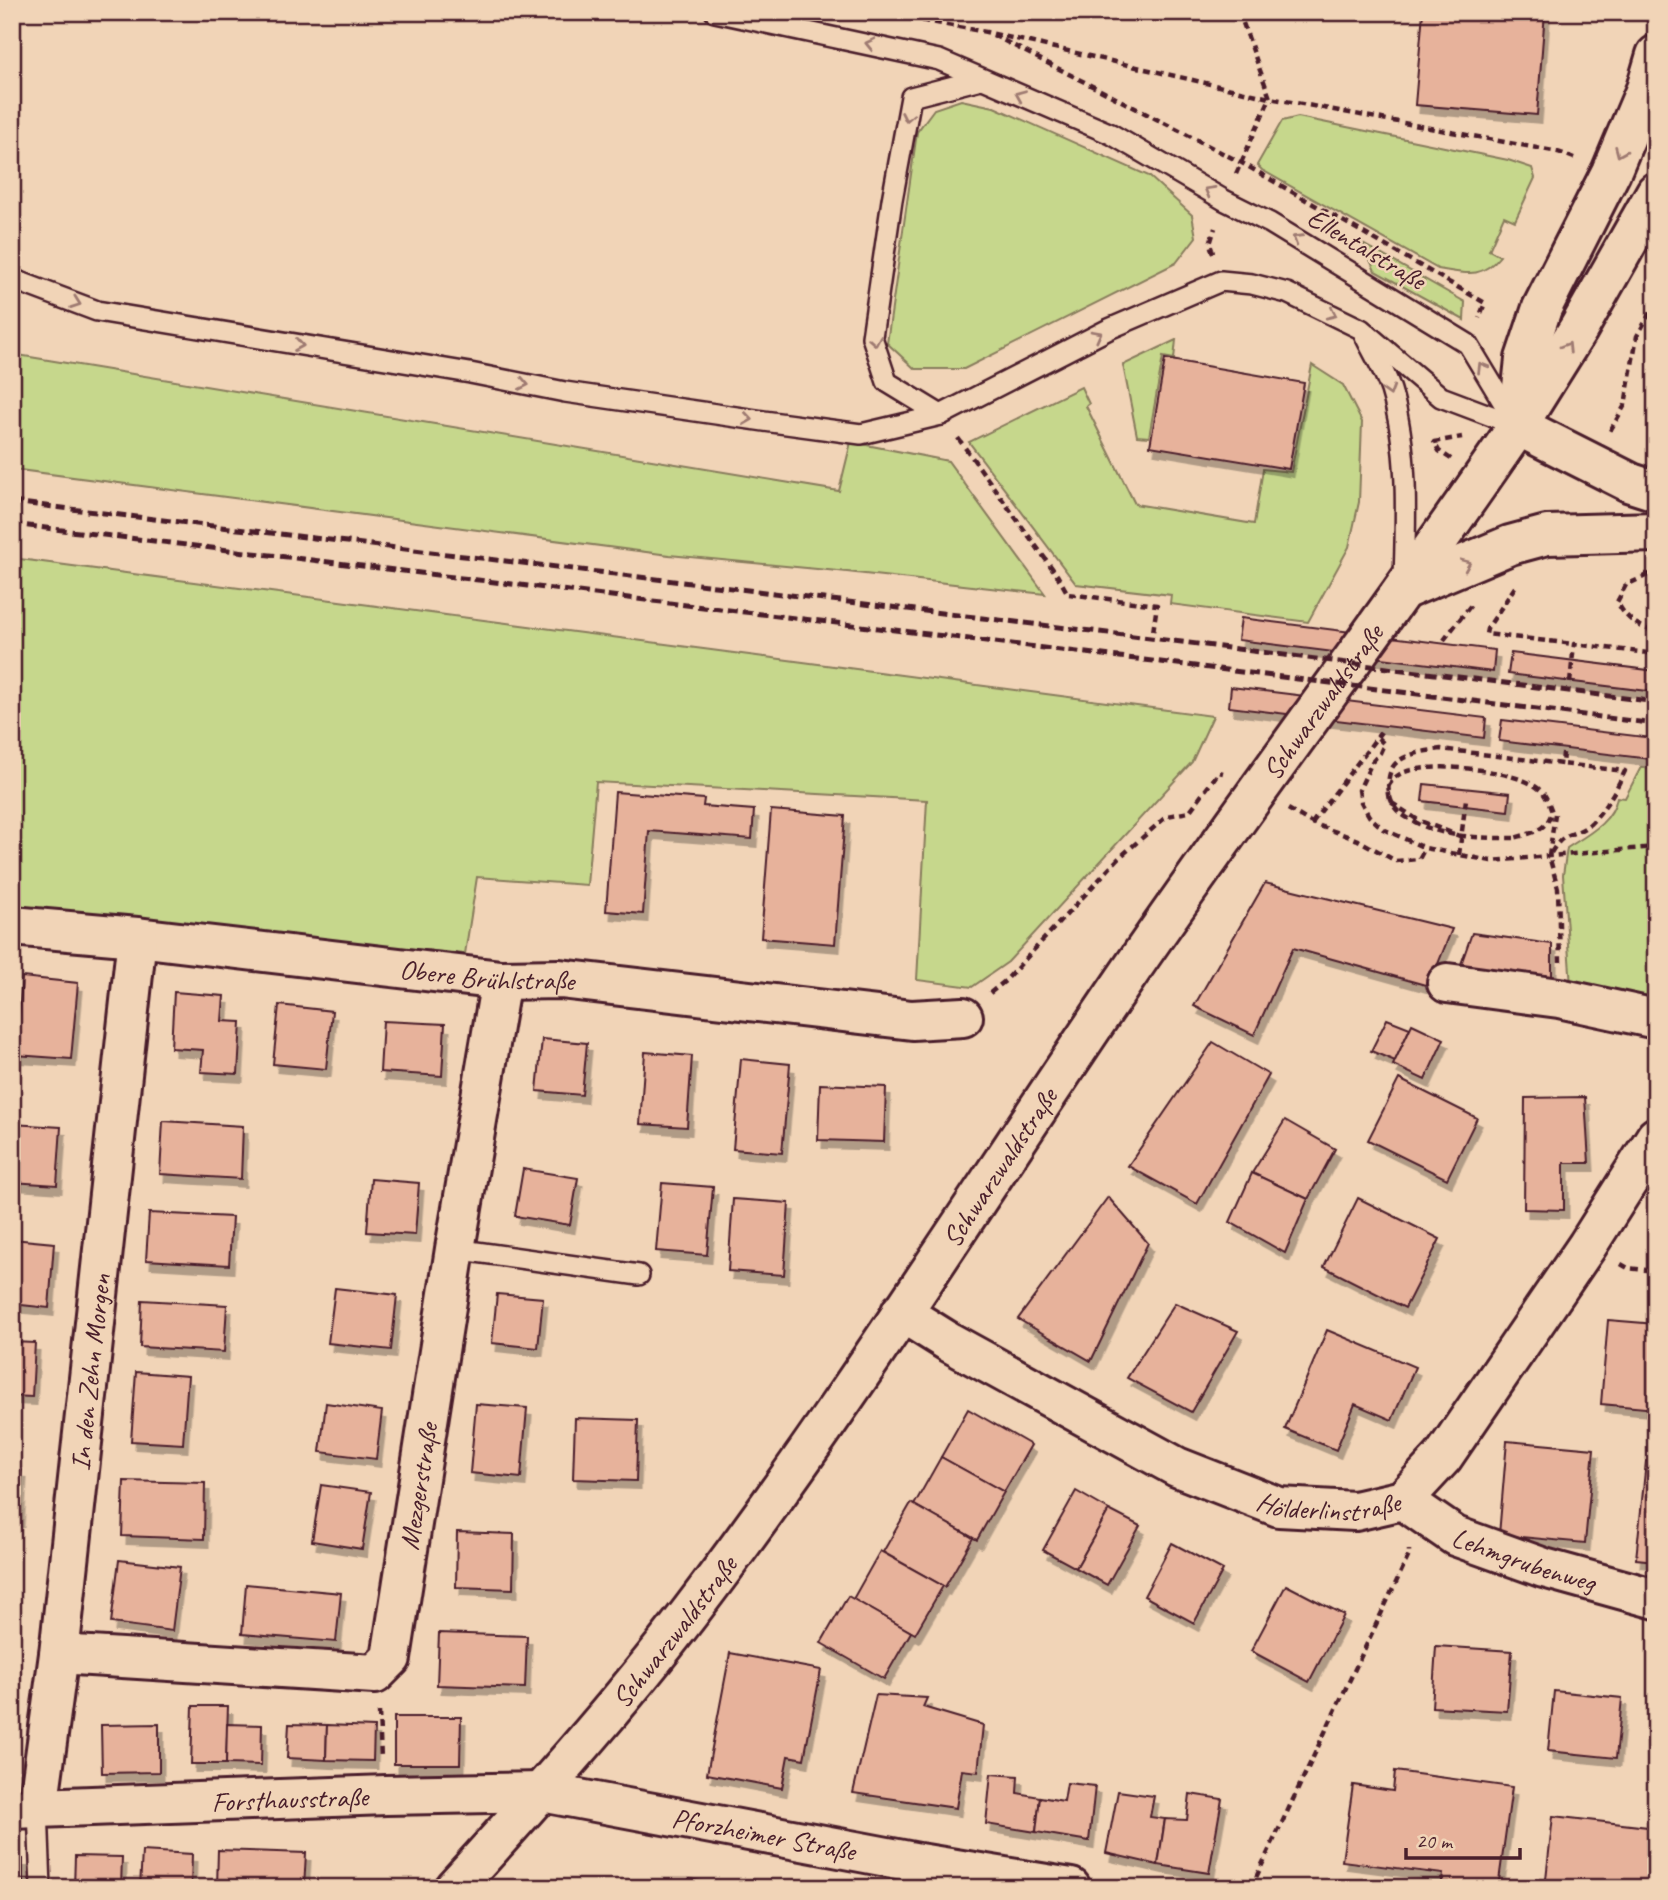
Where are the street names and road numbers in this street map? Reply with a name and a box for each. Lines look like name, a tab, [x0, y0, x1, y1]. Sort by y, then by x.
street label: Ellentalstraße	[1301, 199, 1434, 298]
street label: Schwarzwaldstraße	[1255, 616, 1392, 786]
street label: Obere Brühlstraße	[398, 951, 578, 999]
street label: Schwarzwaldstraße	[934, 1080, 1066, 1254]
street label: In den Zehn Morgen	[62, 1272, 118, 1472]
street label: Mezgerstraße	[391, 1419, 446, 1552]
street label: Hölderlinstraße	[1252, 1483, 1405, 1529]
street label: Lehmgrubenweg	[1447, 1519, 1601, 1600]
street label: Schwarzwaldstraße	[604, 1547, 746, 1715]
street label: Forsthausstraße	[211, 1779, 371, 1820]
street label: Pforzheimer Straße	[669, 1800, 860, 1869]

